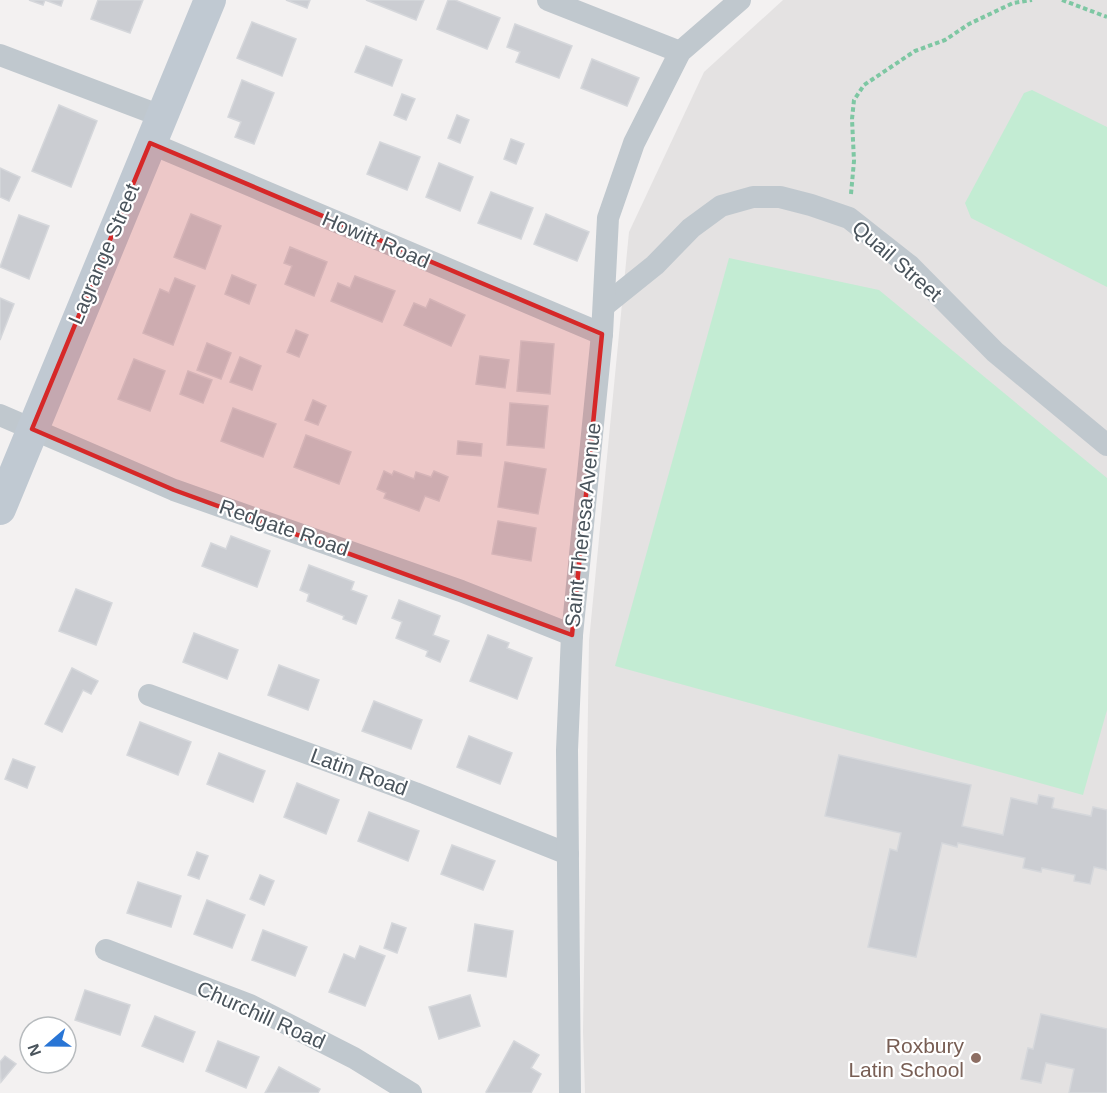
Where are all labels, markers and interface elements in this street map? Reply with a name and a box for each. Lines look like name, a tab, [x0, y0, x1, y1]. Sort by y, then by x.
street label: Lagrange Street	[64, 180, 144, 328]
street label: Howitt Road	[319, 207, 433, 272]
street label: Quail Street	[848, 216, 947, 306]
street label: Saint Theresa Avenue	[560, 421, 605, 629]
street label: Redgate Road	[216, 495, 352, 560]
street label: Latin Road	[308, 743, 411, 800]
street label: Churchill Road	[194, 976, 329, 1053]
north arrow	[18, 1015, 78, 1075]
place label: Roxbury Latin School	[848, 1034, 964, 1081]
text: N	[24, 1042, 44, 1058]
marker: Roxbury Latin School	[969, 1051, 983, 1065]

